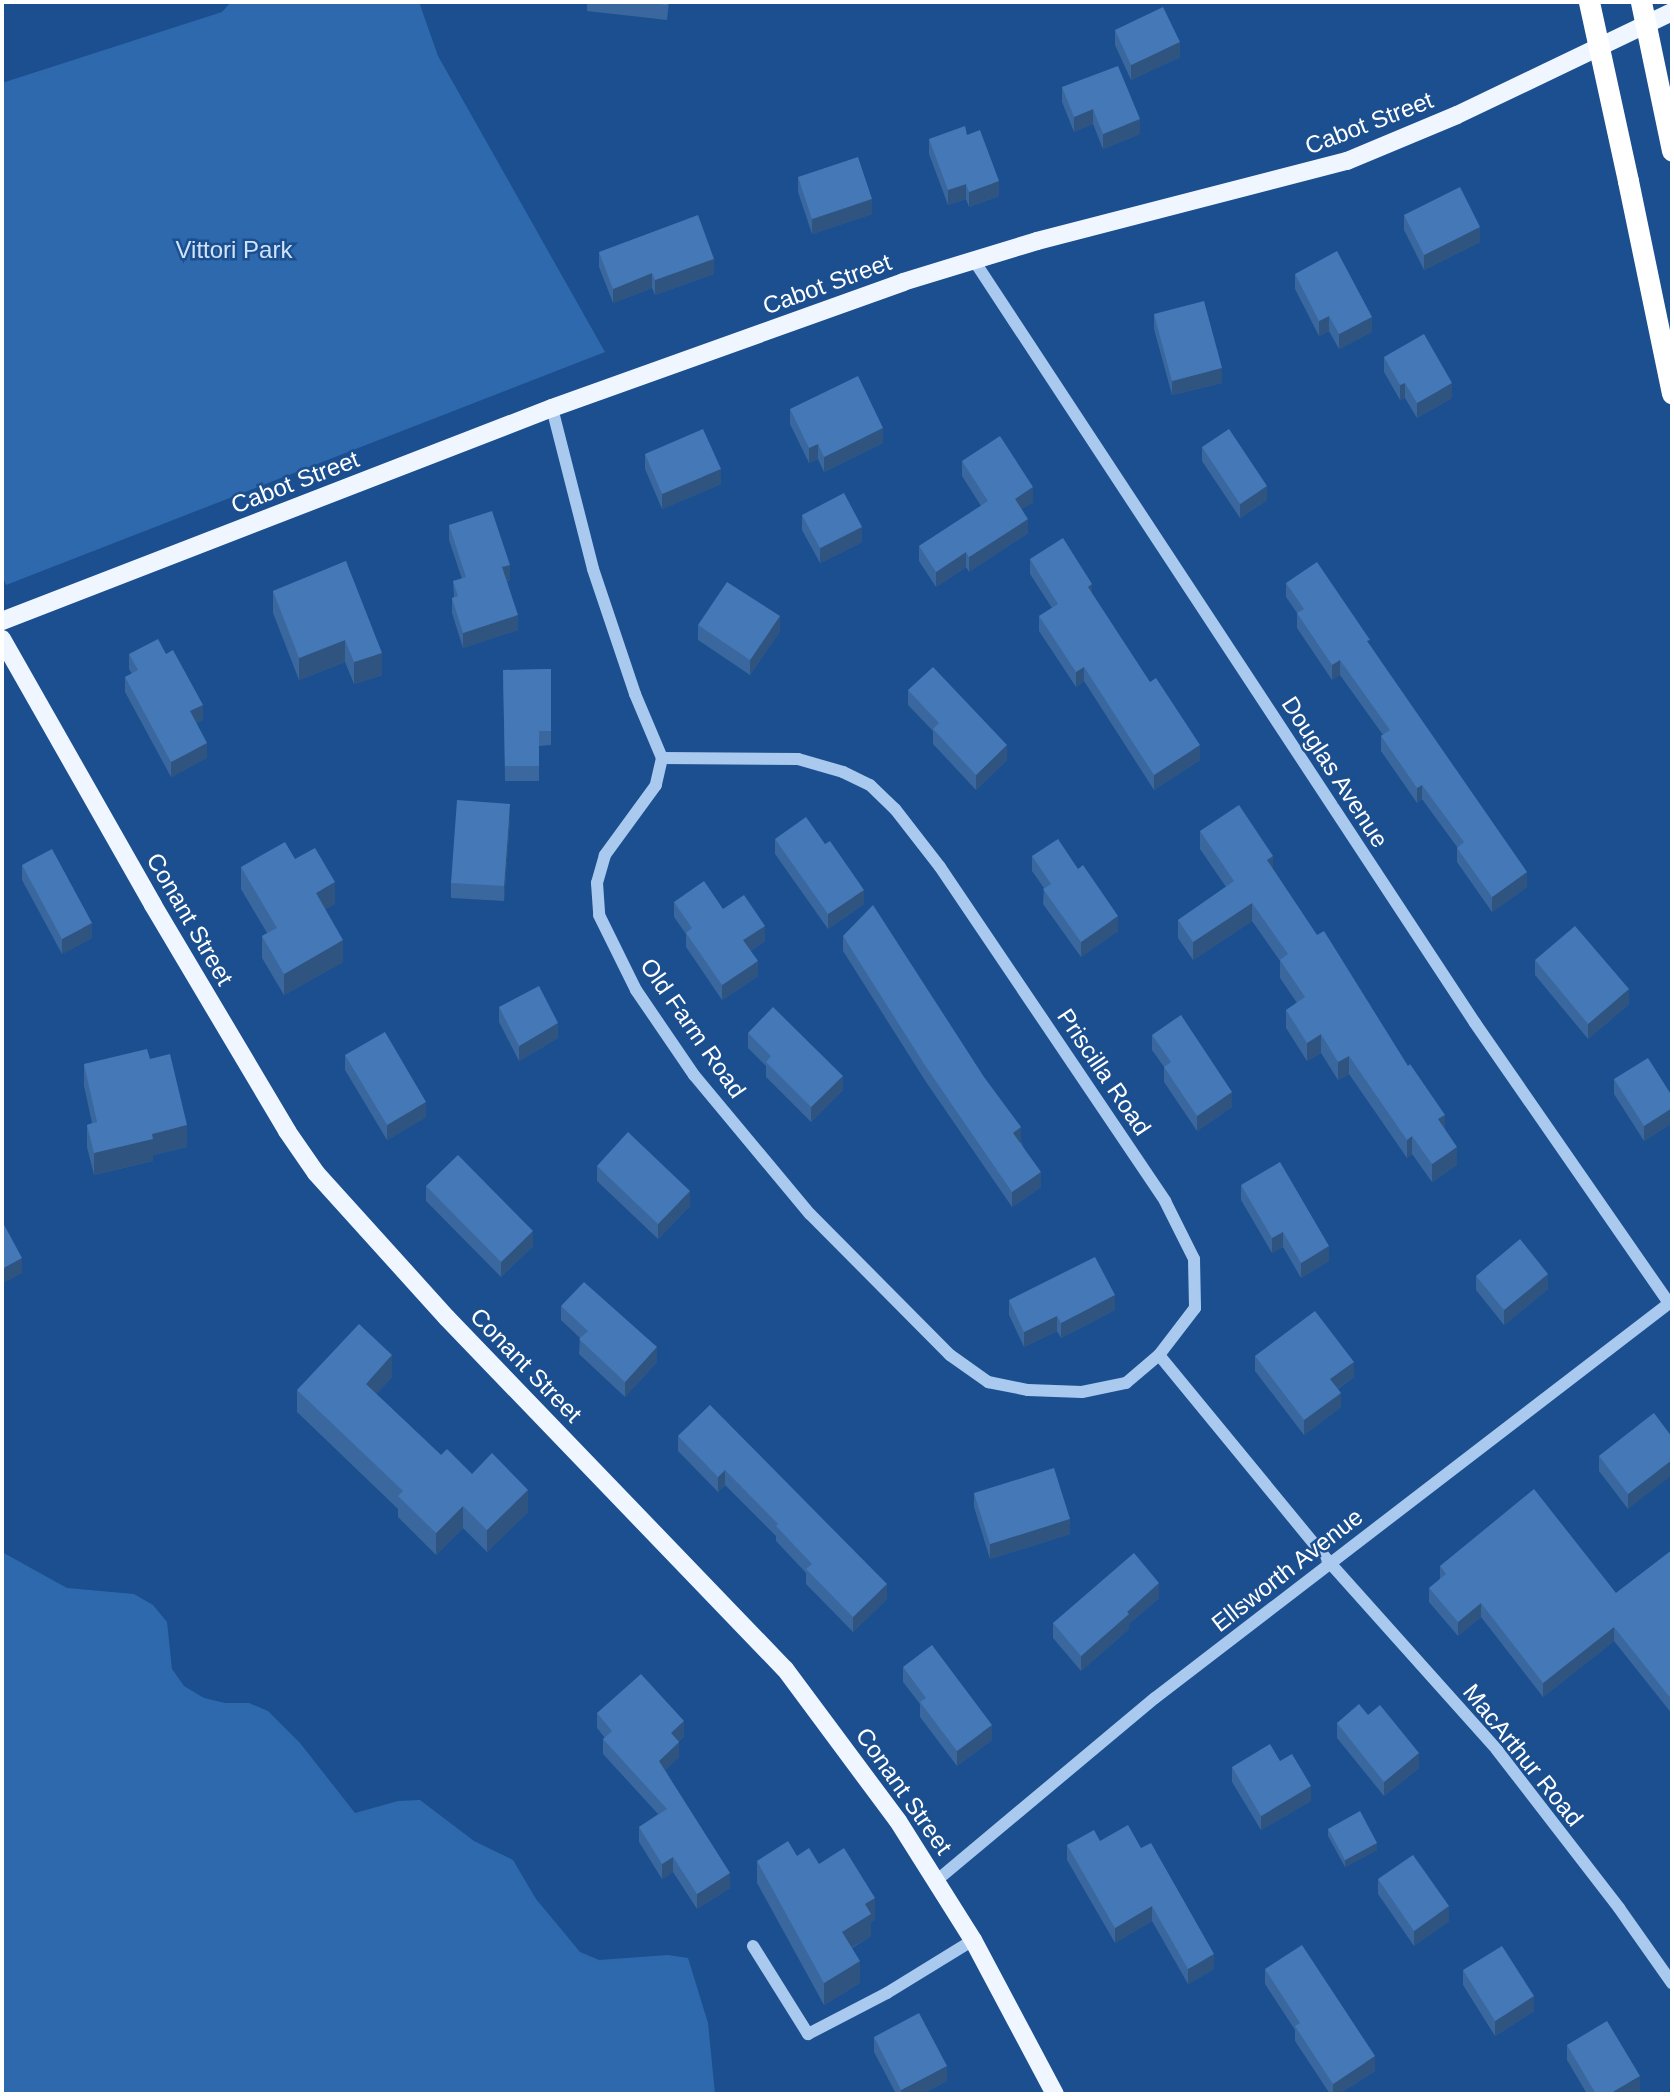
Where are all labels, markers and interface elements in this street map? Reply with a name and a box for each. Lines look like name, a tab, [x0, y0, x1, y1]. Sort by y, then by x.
street label: Cabot Street	[1301, 85, 1437, 161]
park label: Vittori Park	[176, 236, 292, 264]
street label: Cabot Street	[759, 247, 895, 321]
street label: Cabot Street	[227, 444, 363, 520]
street label: Douglas Avenue	[1275, 690, 1395, 854]
street label: Conant Street	[141, 848, 239, 990]
street label: Old Farm Road	[634, 953, 752, 1103]
street label: Priscilla Road	[1051, 1003, 1157, 1141]
street label: Conant Street	[464, 1302, 588, 1428]
street label: Ellsworth Avenue	[1205, 1502, 1369, 1638]
street label: MacArthur Road	[1457, 1678, 1589, 1832]
street label: Conant Street	[850, 1722, 958, 1860]

